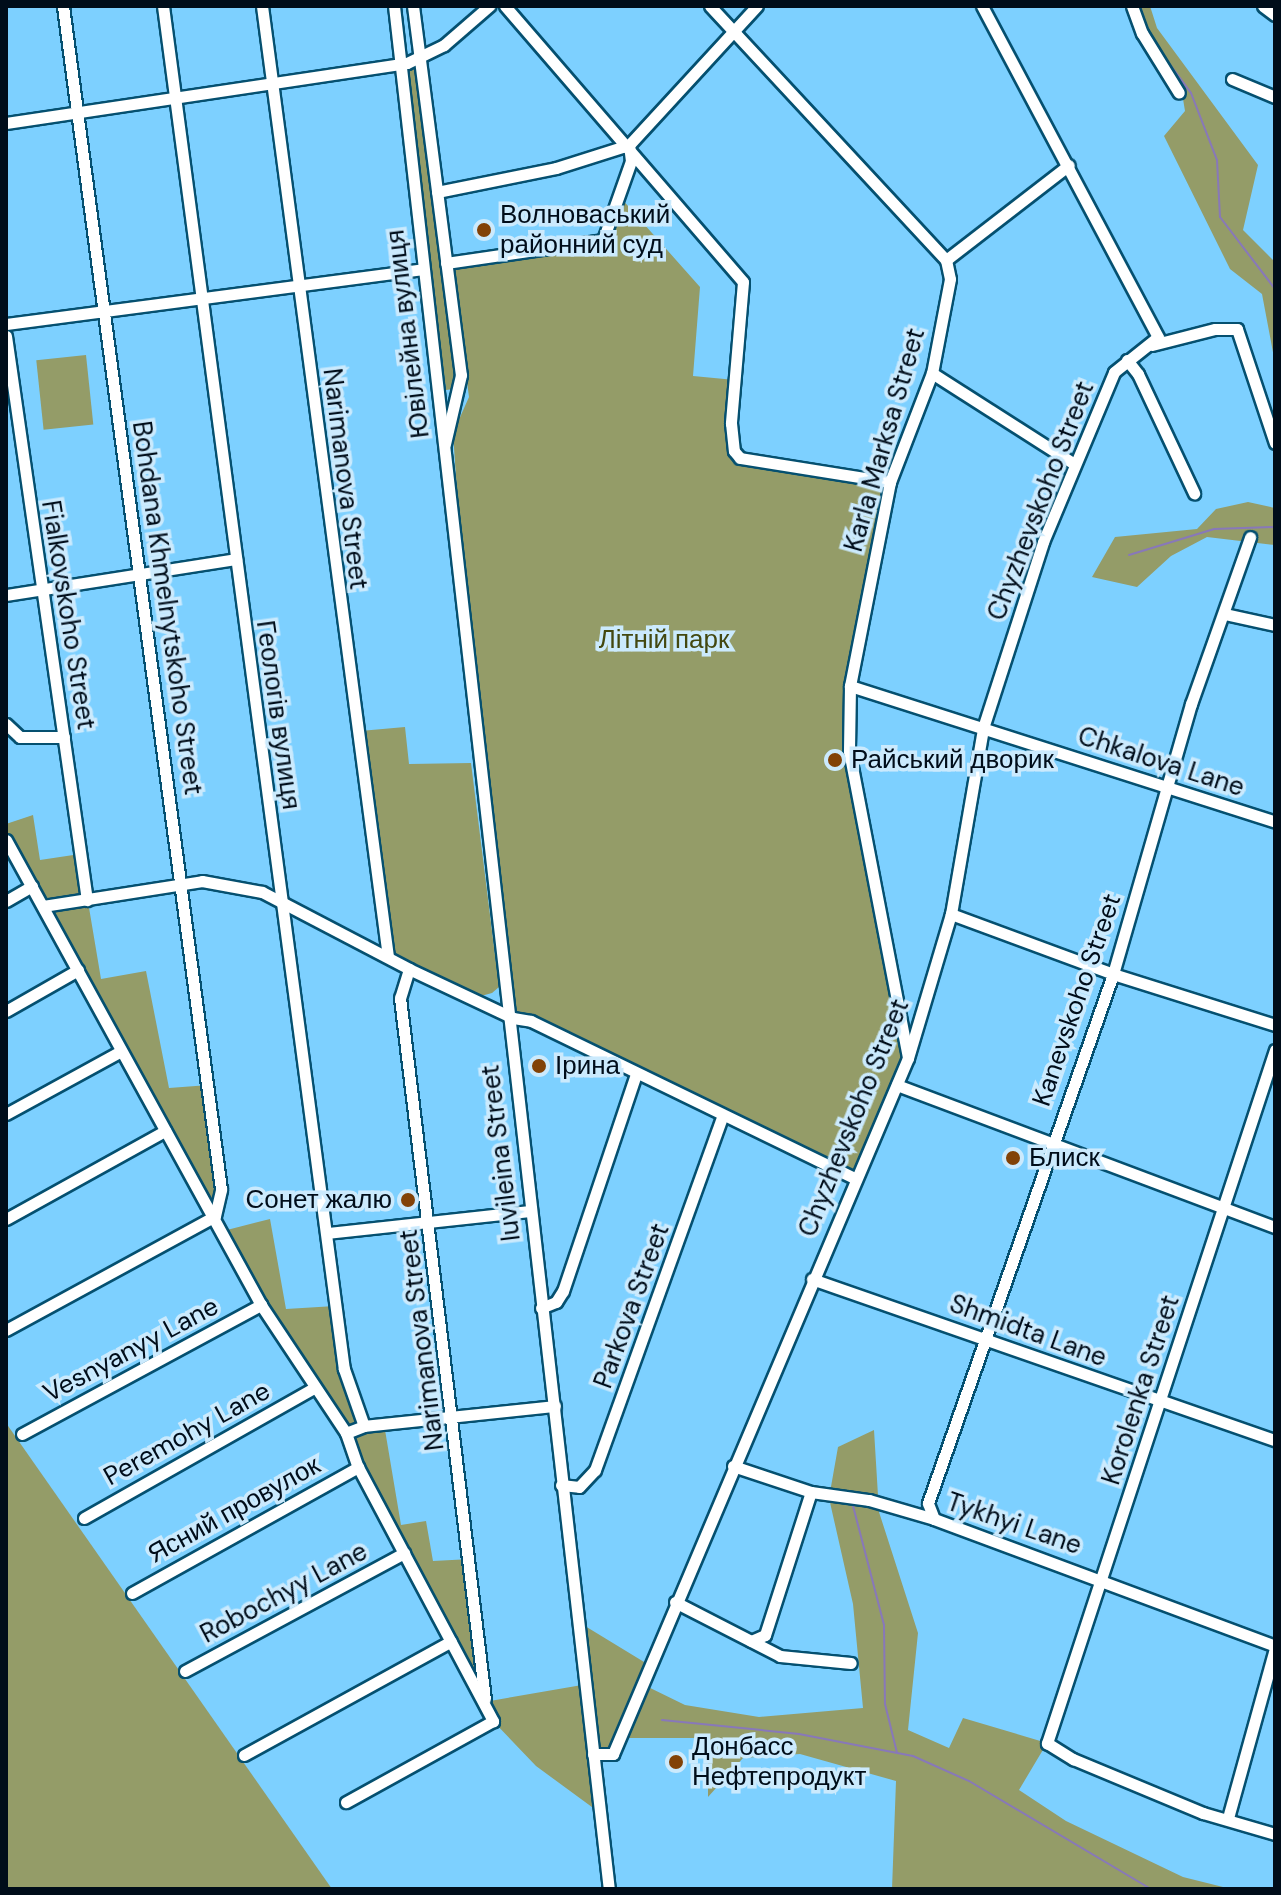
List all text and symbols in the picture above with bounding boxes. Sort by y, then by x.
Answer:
place label: Волноваський районний суд [500,199,670,260]
marker: Волноваський районний суд [475,221,493,239]
street label: Ювілейна вулиця [380,228,436,440]
street label: Karla Marksa Street [838,325,932,555]
street label: Narimanova Street [316,367,374,591]
street label: Chyzhevskoho Street [981,377,1101,625]
street label: Bohdana Khmelnytskoho Street [125,419,209,797]
street label: Fialkovskoho Street [34,498,102,732]
street label: Геологів вулиця [249,618,307,812]
park label: Літній парк [599,624,729,656]
street label: Chkalova Lane [1074,720,1248,804]
place label: Райський дворик [851,744,1054,776]
marker: Райський дворик [826,751,844,769]
street label: Kanevskoho Street [1026,890,1128,1110]
street label: Chyzhevskoho Street [792,995,916,1241]
place label: Ірина [555,1050,620,1082]
marker: Ірина [530,1057,548,1075]
street label: Iuvileina Street [475,1063,527,1243]
place label: Блиск [1029,1142,1100,1174]
marker: Блиск [1004,1149,1022,1167]
place label: Сонет жалю [245,1184,392,1216]
marker: Сонет жалю [399,1191,417,1209]
street label: Parkova Street [588,1219,676,1393]
street label: Narimanova Street [393,1228,451,1452]
street label: Shmidta Lane [945,1288,1111,1374]
street label: Vesnyanyy Lane [38,1291,224,1409]
street label: Korolenka Street [1096,1291,1186,1489]
street label: Peremohy Lane [99,1376,275,1492]
street label: Ясний провулок [142,1450,326,1570]
street label: Tykhyi Lane [942,1486,1086,1562]
street label: Robochyy Lane [195,1536,373,1650]
place label: Донбасс Нефтепродукт [692,1731,866,1792]
marker: Донбасс Нефтепродукт [667,1753,685,1771]

